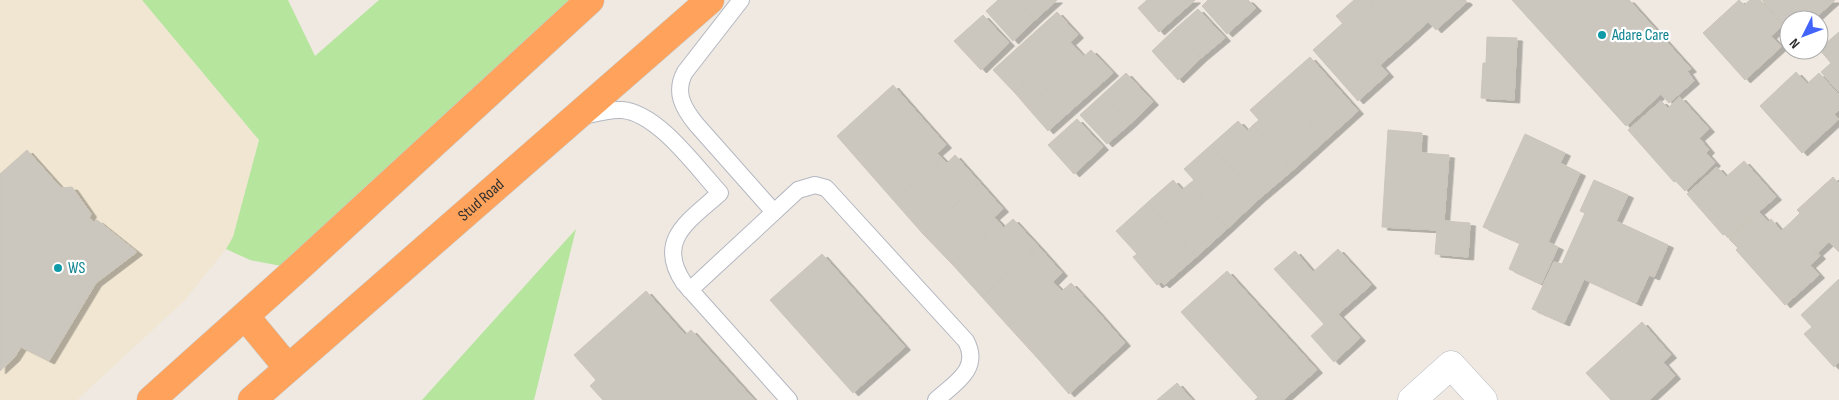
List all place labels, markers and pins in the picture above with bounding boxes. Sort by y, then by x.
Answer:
place label: Adare Care [1611,26,1669,45]
marker: Adare Care [1596,29,1608,41]
place label: WS [68,259,85,278]
marker: WS [52,262,64,274]

